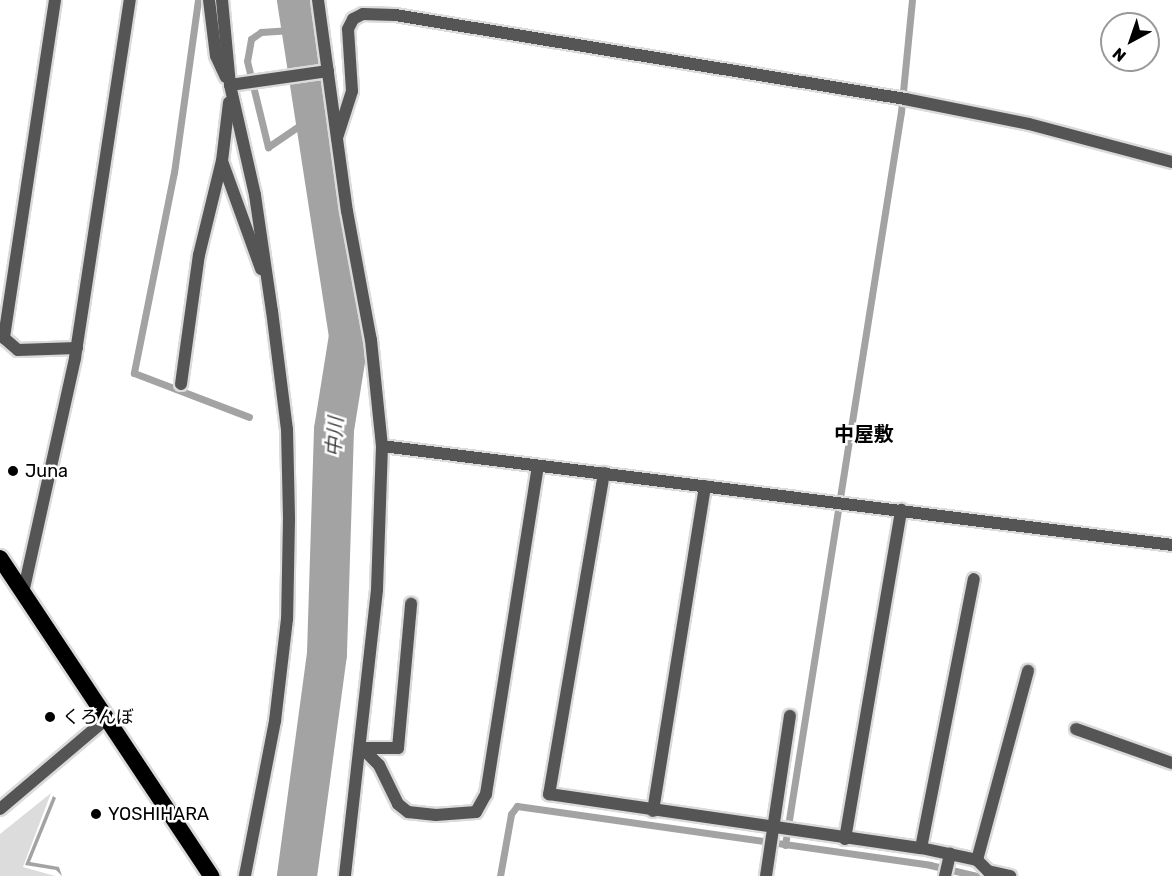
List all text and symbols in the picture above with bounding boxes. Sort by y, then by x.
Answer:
north arrow [1100,12,1160,72]
text: N [1109,44,1130,66]
water label: 中川 [322,416,348,458]
district label: 中屋敷 [834,422,894,446]
place label: Juna [25,460,68,482]
marker: Juna [6,464,20,478]
place label: くろんぼ [62,706,134,728]
marker: くろんぼ [43,710,57,724]
place label: YOSHIHARA [108,803,209,825]
marker: YOSHIHARA [89,807,103,821]

